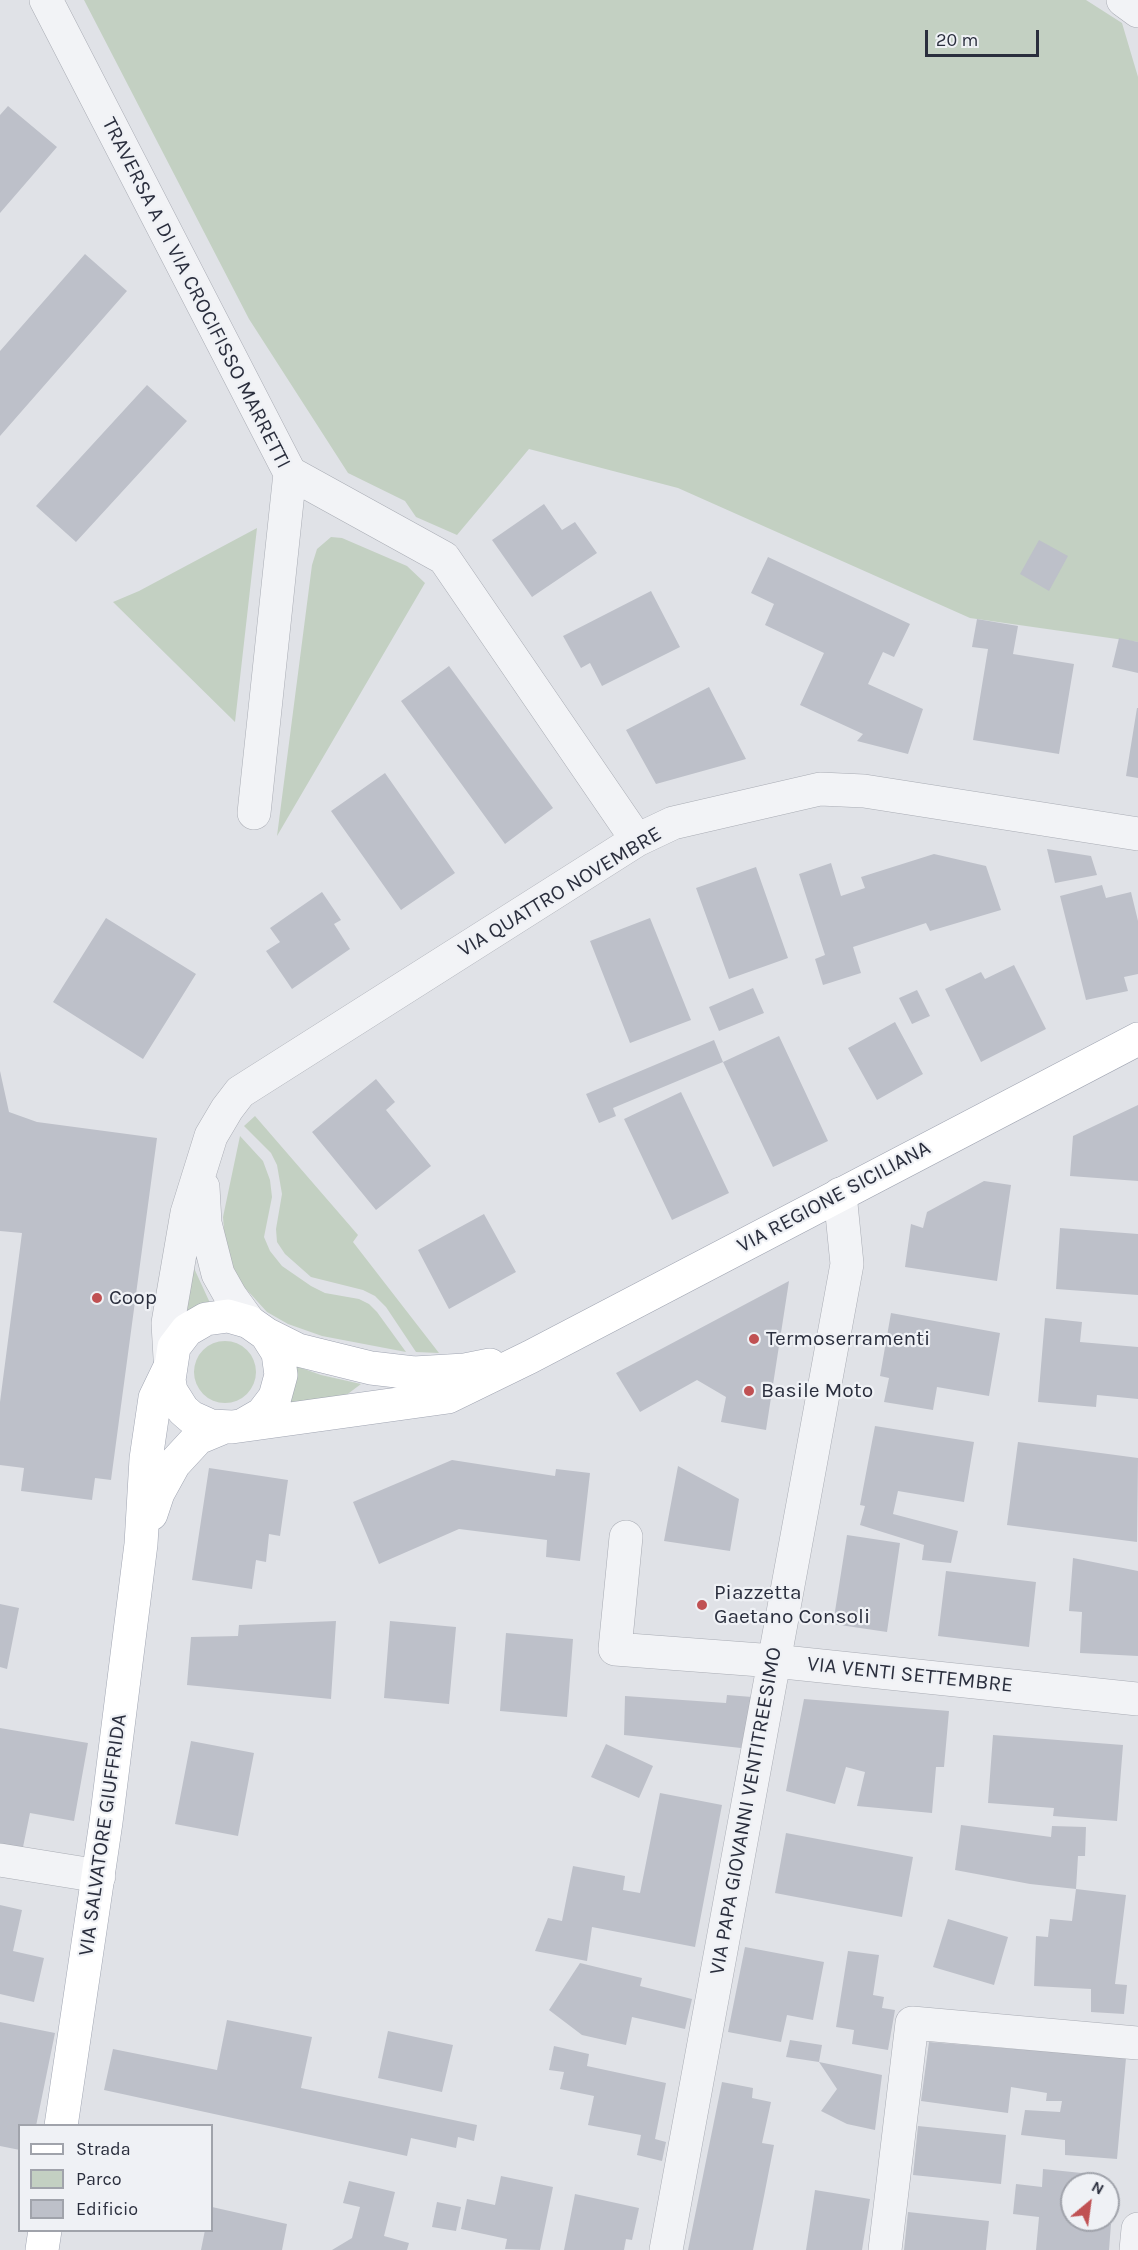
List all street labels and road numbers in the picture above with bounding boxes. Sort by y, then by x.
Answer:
street label: TRAVERSA A DI VIA CROCIFISSO MARRETTI [96,113,296,473]
street label: VIA QUATTRO NOVEMBRE [454,821,666,963]
street label: VIA REGIONE SICILIANA [733,1135,935,1259]
street label: VIA PAPA GIOVANNI VENTITREESIMO [705,1645,787,1977]
street label: VIA VENTI SETTEMBRE [806,1652,1014,1698]
street label: VIA SALVATORE GIUFFRIDA [74,1712,132,1958]

